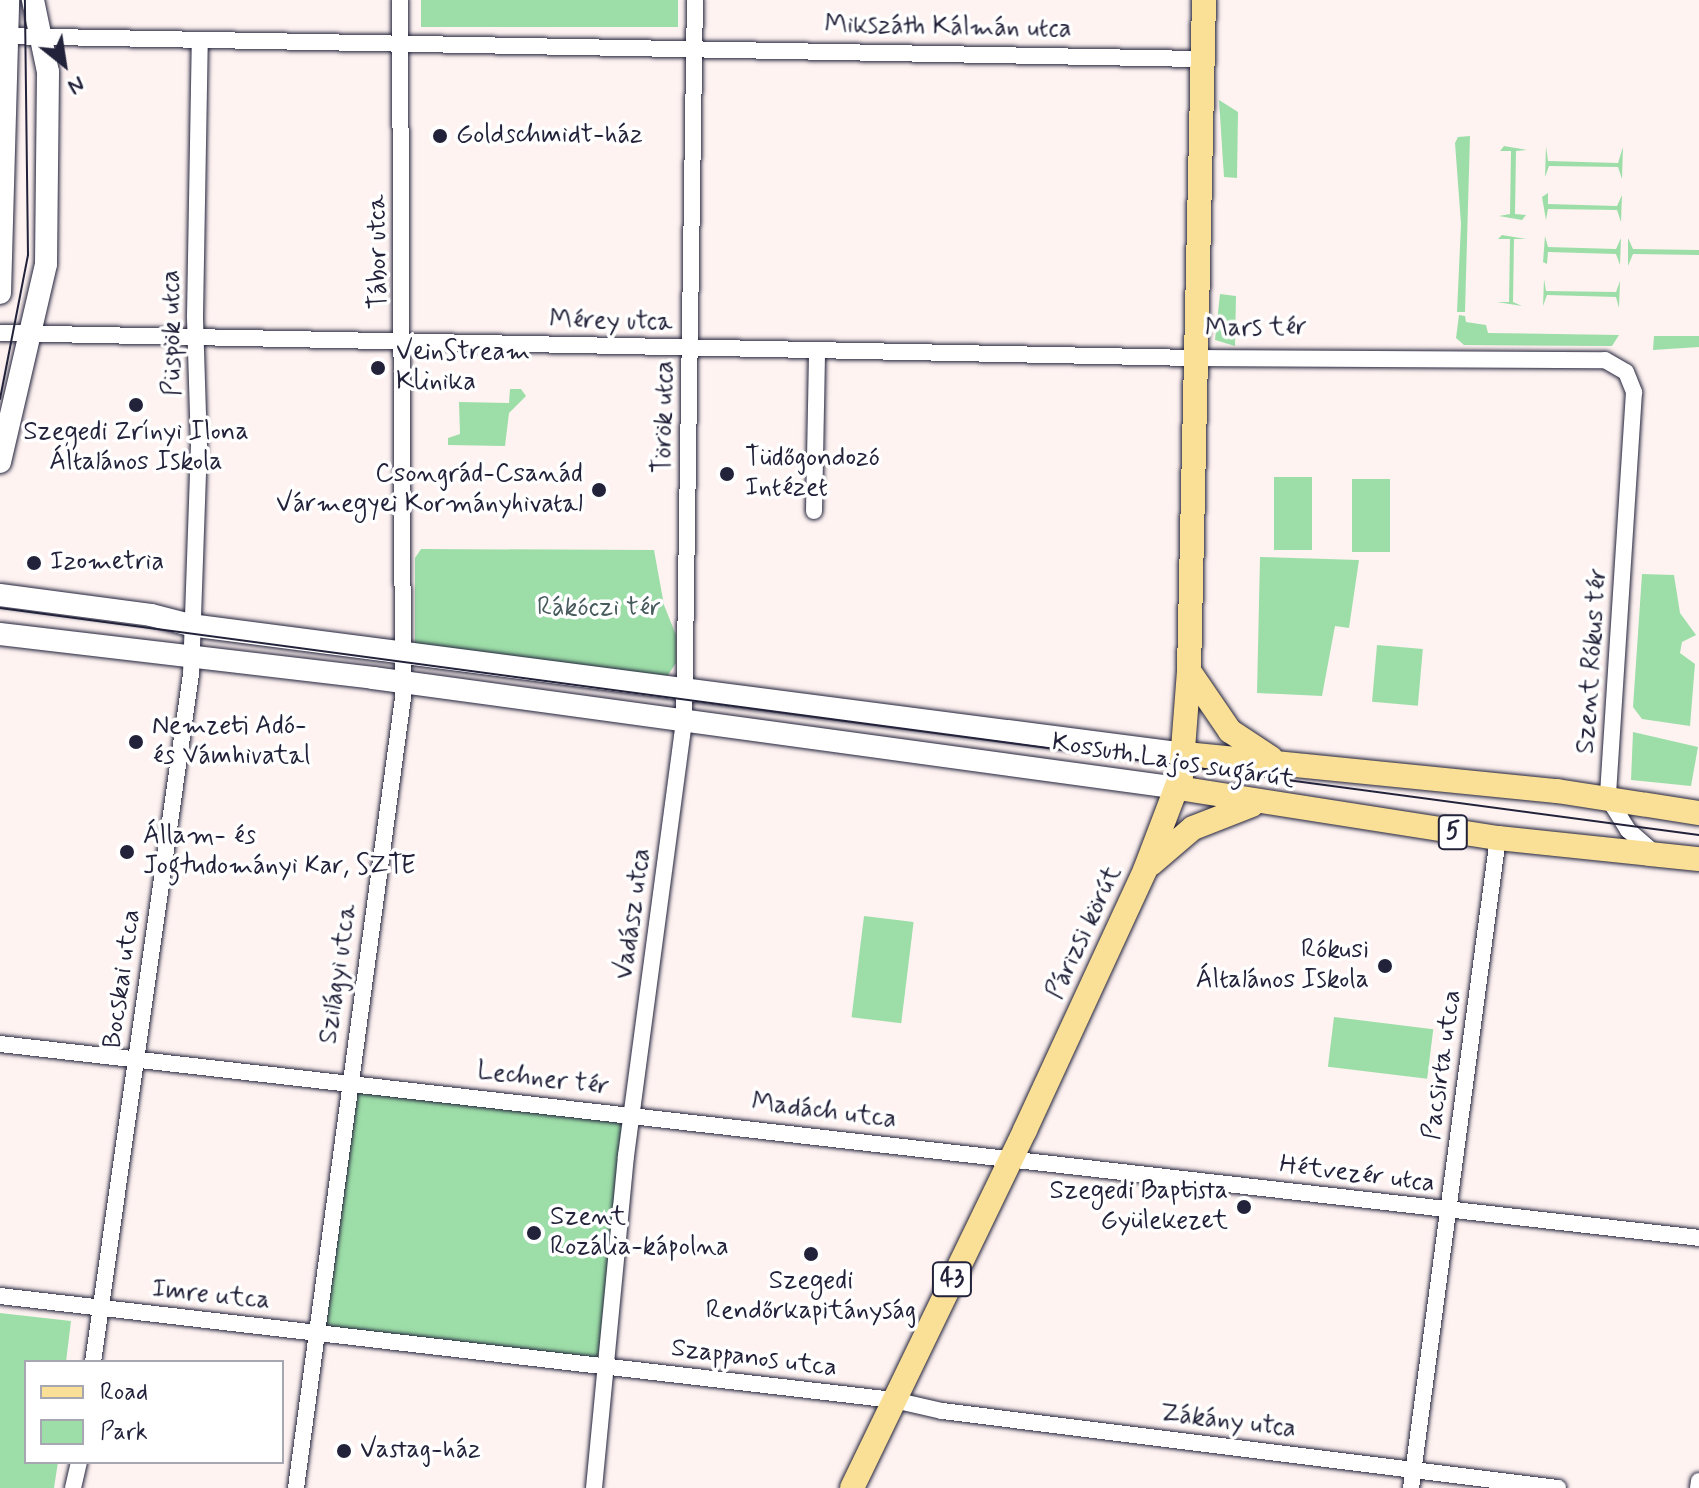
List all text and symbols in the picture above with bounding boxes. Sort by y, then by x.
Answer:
street label: Mikszáth Kálmán utca [821,10,1075,46]
north arrow [24,24,104,104]
text: N [63,69,89,101]
place label: Goldschmidt-ház [456,120,643,152]
marker: Goldschmidt-ház [431,127,449,145]
street label: Tábor utca [362,191,396,313]
street label: Püspök utca [156,266,190,400]
street label: Mérey utca [546,305,676,339]
street label: Mars tér [1205,313,1307,345]
place label: VeinStream Klinika [396,337,530,398]
marker: VeinStream Klinika [367,357,389,379]
street label: Török utca [648,357,682,477]
marker: Szegedi Zrínyi Ilona Általános Iskola [127,396,145,414]
place label: Szegedi Zrínyi Ilona Általános Iskola [22,417,250,478]
place label: Tüdőgondozó Intézet [745,443,880,504]
place label: Csongrád-Csanád Vármegyei Kormányhivatal [276,459,583,520]
marker: Tüdőgondozó Intézet [716,463,738,485]
marker: Csongrád-Csanád Vármegyei Kormányhivatal [590,481,608,499]
place label: Izometria [50,547,164,579]
marker: Izometria [25,554,43,572]
street label: Szent Rókus tér [1571,565,1615,757]
park label: Rákóczi tér [535,593,663,625]
place label: Nemzeti Adó- és Vámhivatal [152,711,311,772]
street label: Kossuth Lajos sugárút [1051,728,1295,796]
marker: Nemzeti Adó- és Vámhivatal [127,733,145,751]
road number: 5 [1437,812,1469,852]
place label: Állam- és Jogtudományi Kar, SZTE [143,821,423,882]
marker: Állam- és Jogtudományi Kar, SZTE [118,843,136,861]
street label: Vadász utca [609,843,659,985]
street label: Párizsi körút [1041,861,1129,1005]
street label: Szilágyi utca [314,902,364,1046]
street label: Bocskai utca [98,907,148,1051]
place label: Rókusi Általános Iskola [1193,935,1369,996]
marker: Rókusi Általános Iskola [1376,957,1394,975]
street label: Pacsirta utca [1417,988,1469,1142]
street label: Lechner tér [474,1056,612,1104]
street label: Madách utca [750,1088,898,1136]
street label: Hétvezér utca [1274,1150,1440,1200]
place label: Szegedi Baptista Gyülekezet [1048,1176,1228,1238]
marker: Szegedi Baptista Gyülekezet [1235,1198,1253,1216]
place label: Szent Rozália-kápolna [550,1202,729,1264]
marker: Szent Rozália-kápolna [525,1224,543,1242]
marker: Szegedi Rendőrkapitányság [802,1245,820,1263]
road number: 43 [930,1259,974,1299]
place label: Szegedi Rendőrkapitányság [706,1266,916,1328]
street label: Imre utca [152,1274,270,1318]
street label: Szappanos utca [669,1333,839,1385]
legend [24,1360,284,1464]
text: Road [100,1377,148,1408]
street label: Zákány utca [1155,1398,1301,1446]
text: Park [100,1417,148,1448]
place label: Vastag-ház [360,1435,481,1467]
marker: Vastag-ház [335,1442,353,1460]

